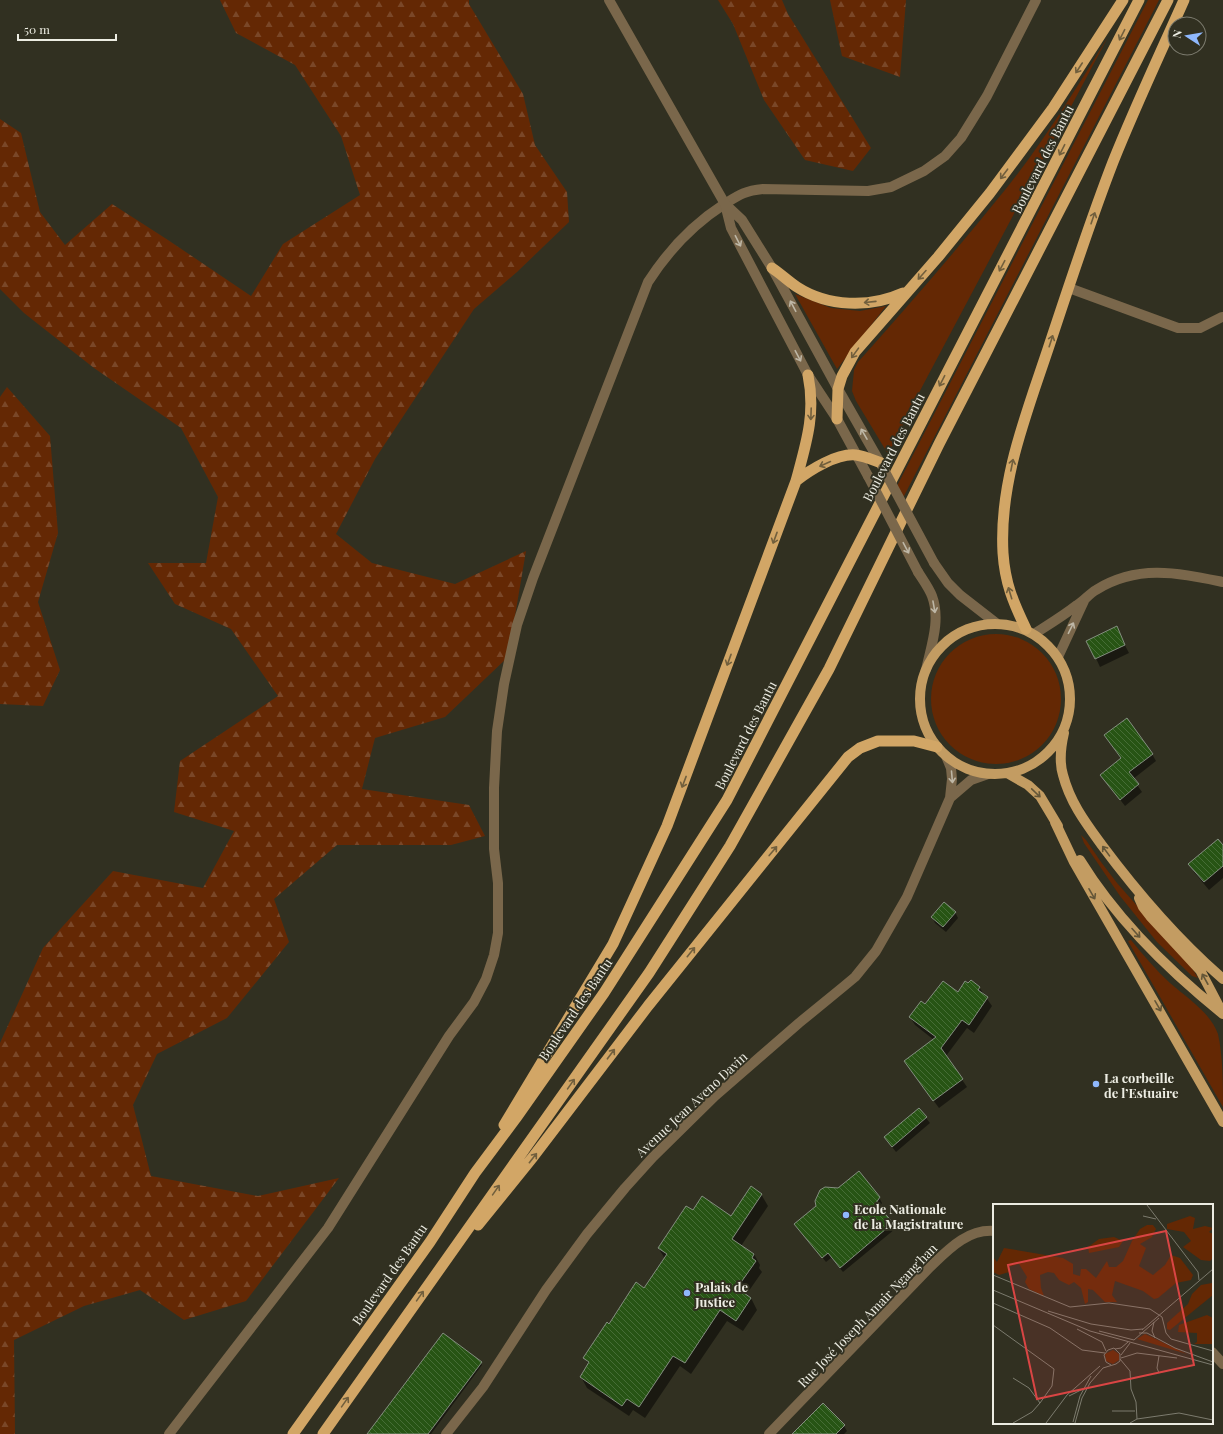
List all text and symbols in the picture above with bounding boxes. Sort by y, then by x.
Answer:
scale bar [18,16,116,42]
north arrow [1167,16,1207,56]
text: 50 m [24,21,50,37]
text: N [1169,28,1185,39]
one-way arrow [1118,29,1125,41]
one-way arrow [1075,62,1083,73]
street label: Boulevard des Bantu [1007,101,1077,216]
one-way arrow [1058,144,1066,156]
one-way arrow [1000,169,1009,180]
one-way arrow [1090,212,1097,225]
one-way arrow [735,234,742,246]
one-way arrow [998,260,1006,272]
one-way arrow [917,270,927,280]
one-way arrow [864,299,877,306]
one-way arrow [788,300,796,312]
one-way arrow [1048,335,1055,348]
one-way arrow [851,347,859,358]
one-way arrow [795,350,802,362]
one-way arrow [938,375,945,387]
street label: Boulevard des Bantu [858,389,928,504]
one-way arrow [807,407,814,420]
one-way arrow [859,428,867,440]
one-way arrow [1008,459,1016,472]
one-way arrow [819,461,831,468]
one-way arrow [770,532,778,544]
one-way arrow [903,541,910,553]
one-way arrow [1006,587,1013,600]
one-way arrow [931,600,939,613]
one-way arrow [1068,622,1075,634]
one-way arrow [725,653,733,665]
street label: Boulevard des Bantu [710,677,780,792]
one-way arrow [948,770,955,783]
one-way arrow [679,775,687,787]
one-way arrow [1031,788,1041,797]
one-way arrow [768,845,777,856]
one-way arrow [1102,845,1110,856]
one-way arrow [1089,888,1097,900]
one-way arrow [1131,927,1140,938]
one-way arrow [687,946,695,957]
street label: Boulevard des Bantu [535,954,616,1063]
one-way arrow [1200,973,1208,985]
one-way arrow [1154,1000,1162,1012]
street label: Avenue Jean Aveno Davin [631,1048,751,1161]
one-way arrow [607,1049,616,1060]
place label: La corbeille de l’Estuaire [1104,1069,1179,1101]
one-way arrow [567,1079,575,1090]
marker: La corbeille de l’Estuaire [1091,1079,1101,1089]
one-way arrow [528,1152,537,1163]
one-way arrow [492,1185,500,1196]
place label: Ecole Nationale de la Magistrature [854,1200,964,1232]
inset map [993,1204,1213,1424]
marker: Ecole Nationale de la Magistrature [841,1210,851,1220]
street label: Boulevard des Bantu [348,1220,431,1328]
street label: Rue José Joseph Amair Ngang'han [794,1239,941,1391]
place label: Palais de Justice [694,1278,749,1310]
marker: Palais de Justice [682,1288,692,1298]
one-way arrow [416,1291,424,1302]
one-way arrow [341,1397,349,1408]

